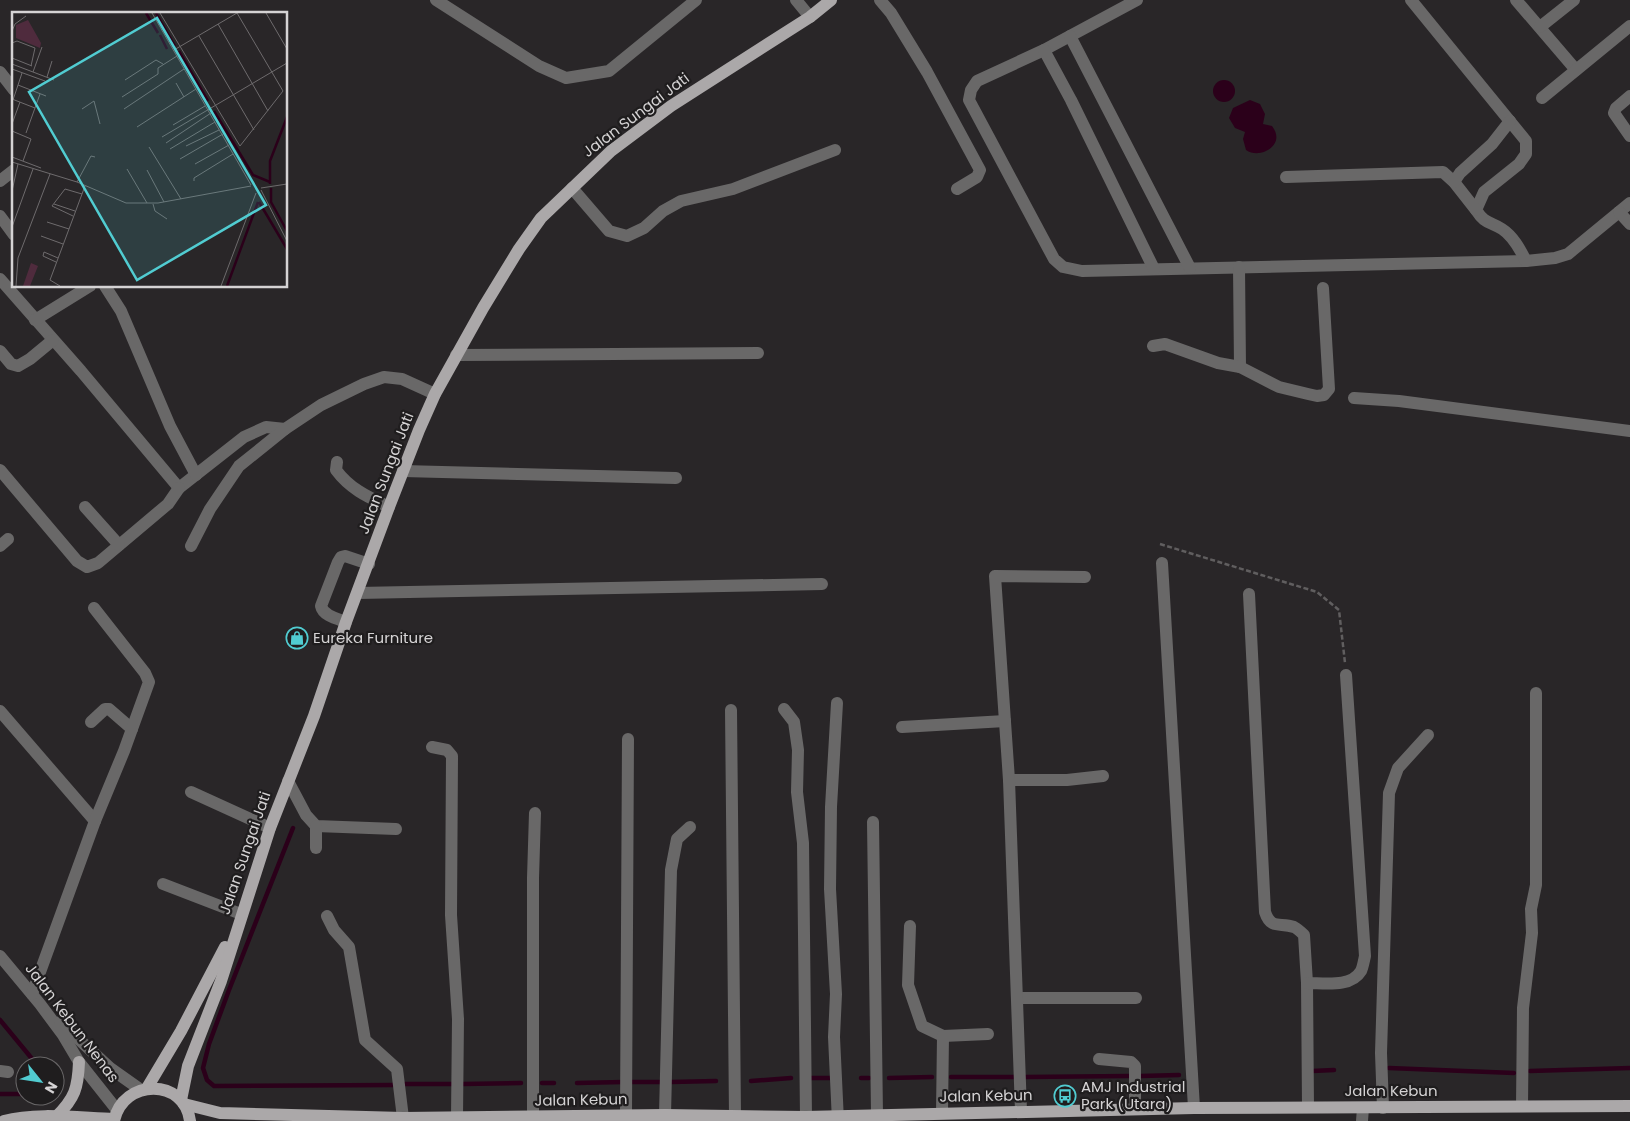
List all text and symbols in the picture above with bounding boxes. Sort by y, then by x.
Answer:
inset map [12,12,288,288]
street label: Jalan Sungai Jati [578,67,693,162]
street label: Jalan Sungai Jati [353,409,418,537]
shop icon: Eureka Furniture [285,626,309,650]
place label: Eureka Furniture [313,627,433,648]
street label: Jalan Sungai Jati [214,789,275,917]
street label: Jalan Kebun Nenas [21,960,123,1086]
north arrow [15,1056,65,1106]
place label: AMJ Industrial Park (Utara) [1081,1076,1185,1114]
street label: Jalan Kebun [1344,1080,1438,1101]
street label: Jalan Kebun [939,1084,1033,1107]
bus stop icon: AMJ Industrial Park (Utara) [1053,1084,1077,1108]
street label: Jalan Kebun [534,1088,628,1111]

